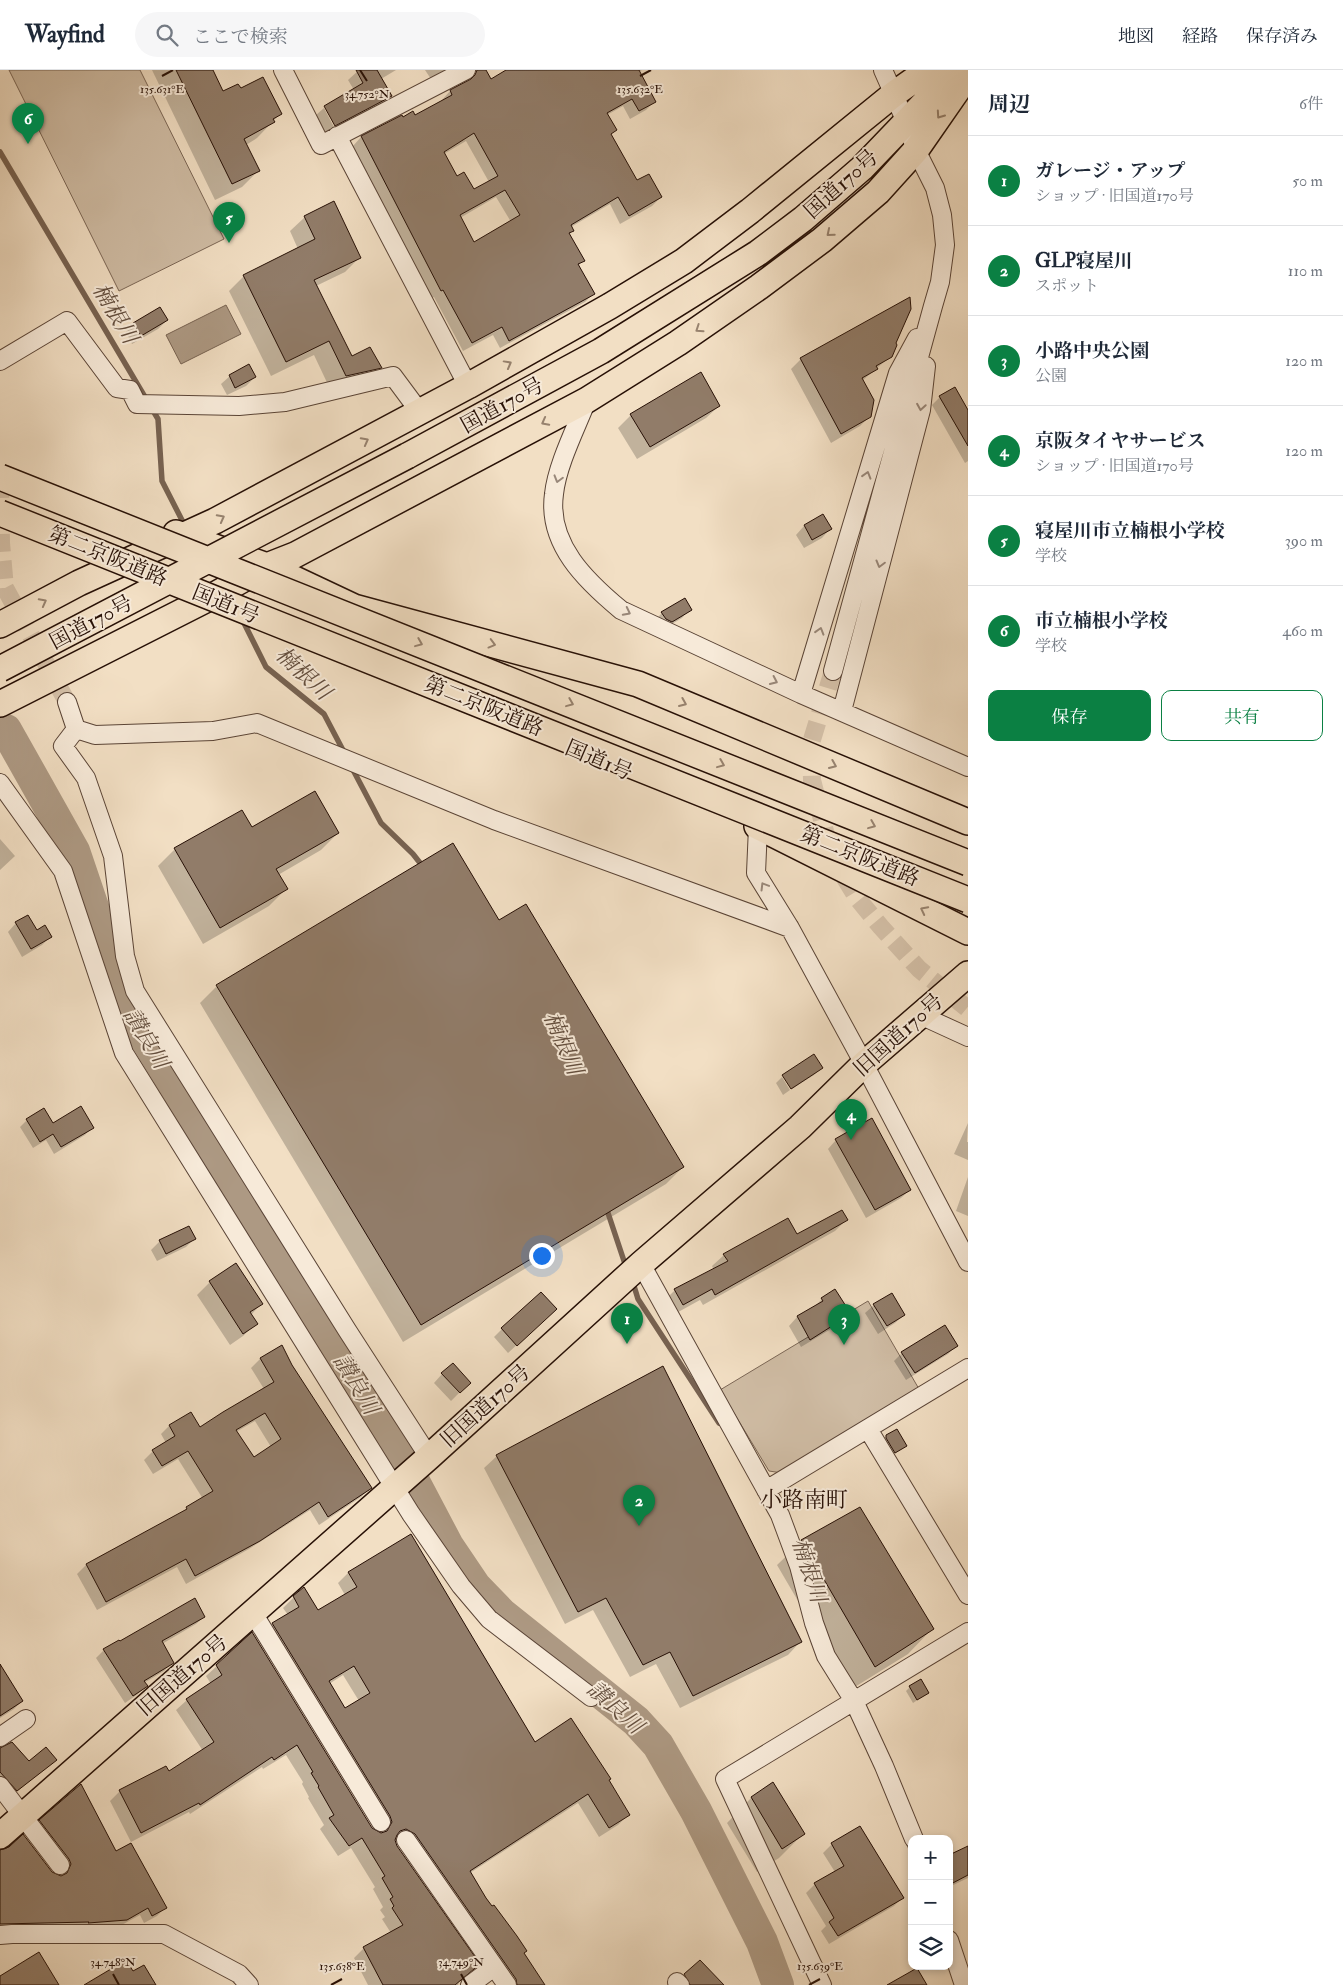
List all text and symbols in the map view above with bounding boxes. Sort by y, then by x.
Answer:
search box [135,12,485,57]
text: Wayfind [25,19,105,50]
icon: search [153,21,181,49]
text: ここで検索 [193,25,288,49]
text: 地図 [1118,25,1154,48]
text: 経路 [1182,25,1218,48]
text: 保存済み [1246,25,1318,48]
text: 135.631°E [140,82,184,97]
text: 135.632°E [617,82,663,97]
text: 34.752°N [345,87,390,102]
text: 周辺 [988,91,1030,118]
text: 6件 [1299,94,1323,114]
pin: 6 [12,103,44,144]
one-way arrow [937,109,946,119]
street label: 国道170号 [799,144,884,225]
text: ガレージ・アップ [1035,159,1185,183]
text: 1 [1001,171,1007,191]
text: 50 m [1292,171,1323,191]
text: ショップ · 旧国道170号 [1035,186,1194,206]
pin: 5 [213,202,245,243]
one-way arrow [826,227,835,236]
text: GLP寝屋川 [1035,249,1133,273]
text: 2 [1000,261,1008,281]
text: 110 m [1288,261,1323,281]
text: スポット [1035,276,1099,296]
water label: 楠根川 [86,278,145,351]
one-way arrow [695,323,704,332]
text: 小路中央公園 [1035,339,1149,363]
text: 3 [1001,351,1007,371]
text: 120 m [1285,351,1323,371]
one-way arrow [502,360,511,370]
text: 公園 [1035,366,1067,386]
street label: 国道170号 [456,372,549,439]
one-way arrow [916,402,926,411]
one-way arrow [541,416,550,426]
text: 京阪タイヤサービス [1035,429,1206,453]
one-way arrow [359,437,368,447]
text: 4 [1000,441,1008,461]
text: 120 m [1285,441,1323,461]
text: ショップ · 旧国道170号 [1035,456,1194,476]
one-way arrow [862,472,872,480]
one-way arrow [553,474,563,482]
one-way arrow [216,514,225,524]
text: 寝屋川市立楠根小学校 [1035,519,1225,543]
street label: 第二京阪道路 [44,520,171,593]
text: 5 [1000,531,1008,551]
text: 390 m [1285,531,1323,551]
text: 学校 [1035,546,1067,566]
one-way arrow [875,560,886,569]
street label: 国道1号 [188,579,264,630]
street label: 国道170号 [45,589,138,656]
one-way arrow [38,599,47,609]
one-way arrow [622,606,631,616]
text: 市立楠根小学校 [1035,609,1168,633]
text: 6 [1000,621,1008,641]
text: 460 m [1282,621,1323,641]
one-way arrow [814,627,824,635]
text: 学校 [1035,636,1067,656]
one-way arrow [415,637,423,647]
one-way arrow [487,638,496,649]
water label: 楠根川 [270,641,338,708]
street label: 第二京阪道路 [420,670,547,743]
one-way arrow [769,675,778,686]
button: 保存 [988,690,1151,741]
button: 共有 [1161,690,1323,741]
one-way arrow [678,696,687,707]
one-way arrow [565,697,574,708]
street label: 国道1号 [561,734,637,787]
one-way arrow [716,758,725,768]
one-way arrow [828,759,837,770]
one-way arrow [867,818,876,829]
street label: 第二京阪道路 [796,820,923,893]
one-way arrow [761,883,771,892]
one-way arrow [921,907,930,917]
street label: 旧国道170号 [848,988,949,1083]
water label: 讃良川 [117,1003,176,1076]
water label: 楠根川 [537,1008,590,1081]
pin: 4 [835,1099,867,1140]
your location [529,1243,555,1269]
pin: 1 [611,1303,643,1344]
pin: 3 [828,1304,860,1345]
water label: 讃良川 [327,1349,386,1422]
street label: 旧国道170号 [435,1359,536,1454]
pin: 2 [623,1485,655,1526]
district label: 小路南町 [760,1486,848,1514]
water label: 楠根川 [786,1535,833,1608]
street label: 旧国道170号 [131,1629,233,1722]
water label: 讃良川 [581,1675,651,1742]
map controls [908,1835,953,1970]
button: + [908,1835,953,1880]
button: − [908,1880,953,1925]
button: layers [908,1925,953,1970]
text: 34.748°N [90,1955,136,1970]
text: 34.749°N [438,1955,484,1970]
text: 135.638°E [319,1959,365,1974]
text: 135.639°E [797,1959,843,1974]

